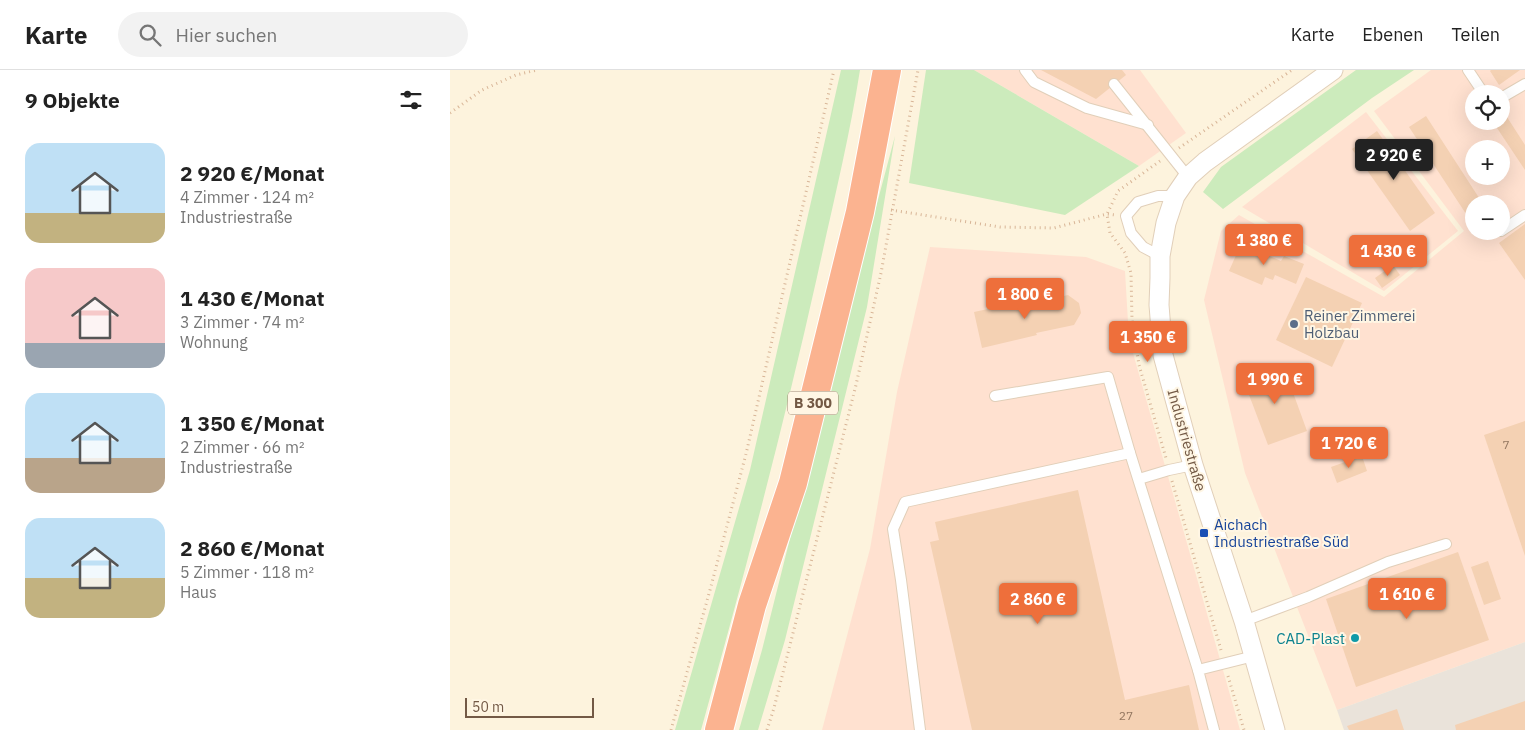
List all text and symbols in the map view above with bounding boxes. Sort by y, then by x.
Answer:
search box [118,12,468,57]
text: Karte [25,19,88,51]
icon: search [136,21,164,49]
text: Hier suchen [176,23,277,47]
text: Karte [1291,23,1334,46]
text: Ebenen [1362,23,1423,46]
text: Teilen [1451,23,1500,46]
map controls [1465,85,1510,240]
button: locate [1465,85,1510,130]
text: 9 Objekte [25,86,120,114]
icon: filters [397,86,425,114]
pin: 2 920 € [1348,138,1440,181]
button: + [1465,140,1510,185]
text: 2 920 € [1366,145,1422,165]
text: 2 920 €/Monat [180,159,325,187]
icon: home [65,163,125,223]
text: 4 Zimmer · 124 m² [180,187,314,207]
button: − [1465,195,1510,240]
text: Industriestraße [180,207,292,227]
pin: 1 380 € [1218,224,1310,266]
text: 1 380 € [1236,230,1292,250]
pin: 1 430 € [1342,234,1434,277]
text: 1 430 € [1360,241,1416,261]
pin: 1 800 € [979,278,1071,320]
text: 1 430 €/Monat [180,284,325,312]
text: 1 800 € [997,284,1053,304]
icon: home [65,288,125,348]
place label: Reiner Zimmerei Holzbau [1304,306,1415,342]
text: 3 Zimmer · 74 m² [180,312,305,332]
marker: Reiner Zimmerei Holzbau [1288,318,1300,330]
pin: 1 350 € [1102,320,1194,363]
text: 1 350 € [1120,327,1176,347]
text: Wohnung [180,332,248,352]
pin: 1 990 € [1229,362,1321,405]
text: 1 990 € [1247,369,1303,389]
street label: Industriestraße [1163,387,1211,493]
road number: B 300 [788,392,838,414]
text: 1 350 €/Monat [180,409,325,437]
icon: home [65,413,125,473]
pin: 1 720 € [1303,426,1395,469]
text: 1 720 € [1321,433,1377,453]
text: 2 Zimmer · 66 m² [180,437,305,457]
house number: 7 [1502,437,1510,452]
text: Industriestraße [180,457,292,477]
place label: Aichach Industriestraße Süd [1214,515,1349,551]
marker: Aichach Industriestraße Süd [1198,527,1210,539]
text: 2 860 €/Monat [180,534,325,562]
icon: home [65,538,125,598]
text: 5 Zimmer · 118 m² [180,562,314,582]
pin: 1 610 € [1361,578,1453,620]
text: Haus [180,582,217,602]
pin: 2 860 € [992,582,1084,625]
text: 1 610 € [1379,584,1435,604]
text: 2 860 € [1010,589,1066,609]
place label: CAD-Plast [1276,629,1345,648]
marker: CAD-Plast [1349,632,1361,644]
scale bar [465,695,594,718]
text: 50 m [472,698,504,716]
house number: 27 [1119,708,1133,723]

